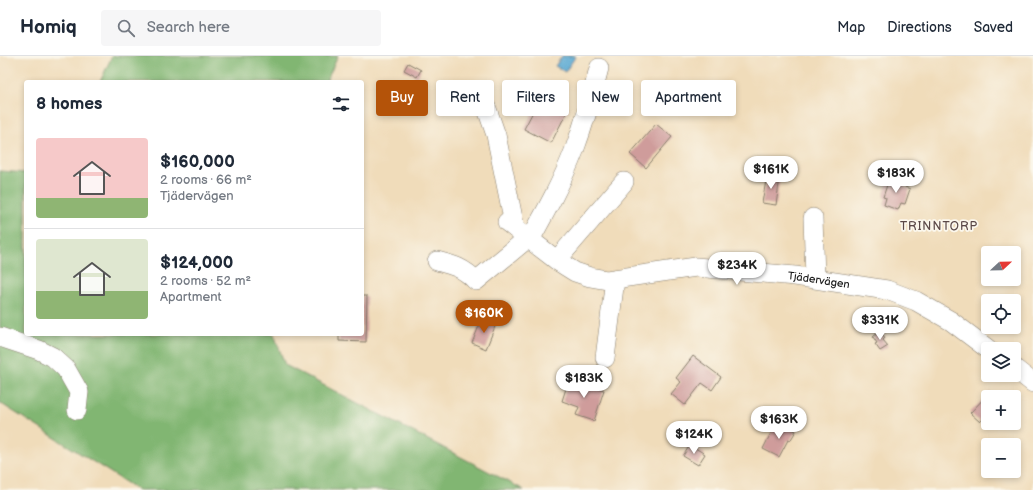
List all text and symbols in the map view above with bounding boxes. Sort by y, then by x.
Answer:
search box [101,10,381,46]
text: Homiq [20,16,77,39]
icon: search [115,17,137,39]
text: Search here [147,18,230,37]
text: Map [837,19,865,36]
text: Directions [887,19,952,36]
text: Saved [974,19,1013,36]
chip: Buy [376,80,428,116]
chip: Rent [436,80,494,116]
chip: Filters [502,80,569,116]
chip: New [577,80,633,116]
chip: Apartment [641,80,736,116]
icon: filters [330,93,352,115]
text: 8 homes [36,94,102,114]
text: $160,000 [160,152,235,172]
icon: home [68,154,116,202]
pin: $161K [743,156,799,190]
pin: $183K [868,160,924,194]
text: $161K [753,161,789,177]
text: $183K [877,165,915,181]
text: 2 rooms · 66 m² [160,172,252,188]
text: Tjädervägen [160,188,234,204]
district label: TRINNTORP [900,219,978,234]
north arrow [981,246,1021,286]
map controls [981,246,1021,478]
pin: $234K [709,252,765,286]
text: $124,000 [160,253,233,273]
icon: home [68,255,116,303]
text: $234K [717,257,757,273]
street label: Tjädervägen [787,269,851,291]
text: 2 rooms · 52 m² [160,273,251,289]
text: Apartment [160,289,221,305]
button: locate [981,294,1021,334]
pin: $160K [456,300,512,334]
text: $160K [465,305,503,321]
pin: $331K [852,307,908,341]
text: $331K [861,312,899,328]
button: layers [981,342,1021,382]
pin: $183K [556,365,612,399]
text: $183K [565,370,603,386]
button: + [981,390,1021,430]
pin: $163K [751,406,807,440]
text: $163K [760,411,798,427]
pin: $124K [666,421,722,455]
text: $124K [675,426,713,442]
button: − [981,438,1021,478]

